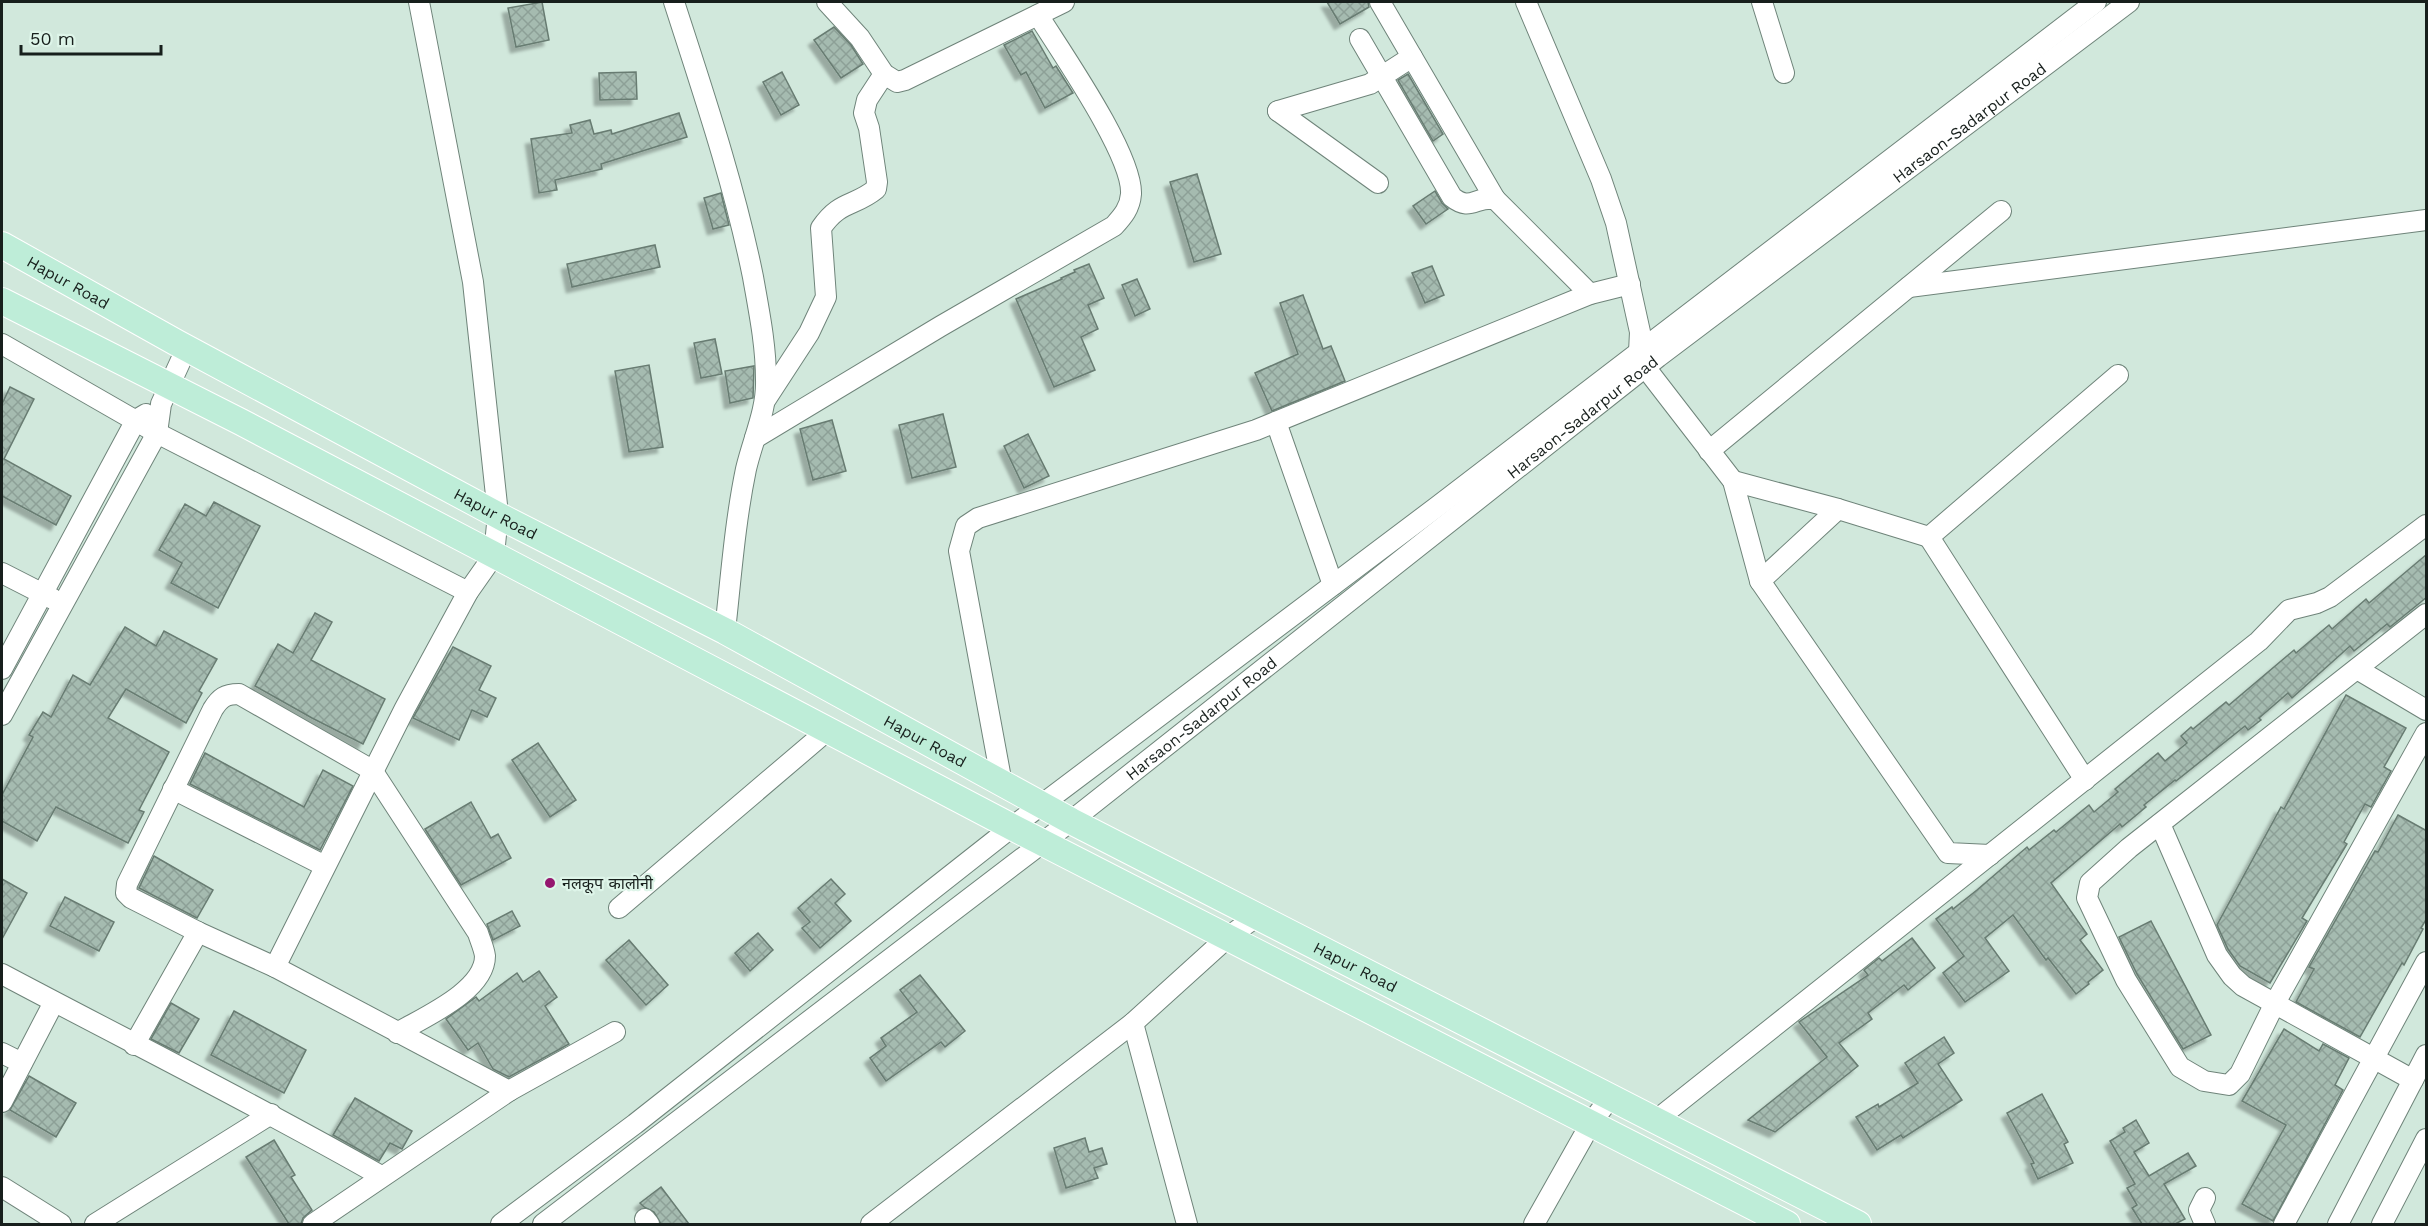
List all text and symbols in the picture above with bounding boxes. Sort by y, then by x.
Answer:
scale bar [21,18,160,56]
text: 50 m [30,28,75,49]
street label: Harsaon-Sadarpur Road [1889,59,2050,187]
street label: Hapur Road [24,252,113,313]
street label: Harsaon-Sadarpur Road [1503,352,1662,483]
street label: Hapur Road [450,484,540,544]
street label: Harsaon-Sadarpur Road [1122,653,1281,784]
street label: Hapur Road [880,711,970,772]
place label: नलकूप कालोनी [562,874,654,894]
marker: नलकूप कालोनी [543,876,557,890]
street label: Hapur Road [1310,938,1400,996]

